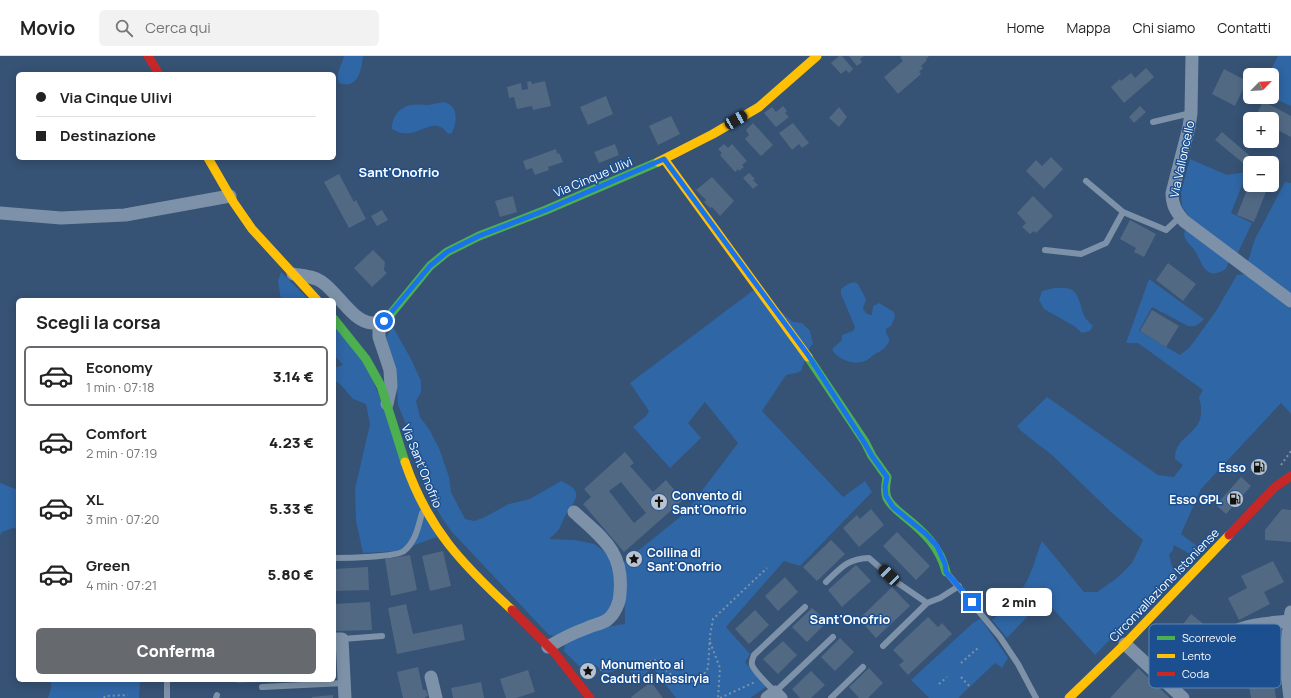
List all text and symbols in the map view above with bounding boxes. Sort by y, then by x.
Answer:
search box [99,10,379,46]
text: Movio [20,15,75,41]
icon: search [113,17,135,39]
text: Cerca qui [145,17,211,38]
text: Home [1007,18,1045,37]
text: Mappa [1067,18,1110,37]
text: Chi siamo [1132,18,1195,37]
text: Contatti [1217,18,1271,37]
north arrow [1243,68,1279,104]
map controls [1243,68,1279,192]
text: Via Cinque Ulivi [60,87,172,108]
car [723,109,749,131]
button: + [1243,112,1279,148]
street label: Via Valloncello [1166,119,1198,199]
text: Destinazione [60,125,156,146]
street label: Via Cinque Ulivi [551,153,635,201]
button: − [1243,156,1279,192]
district label: Sant'Onofrio [359,163,439,181]
text: Scegli la corsa [36,310,161,334]
route start [375,312,393,330]
text: Economy [86,357,153,378]
icon: car [38,358,74,394]
text: 3.14 € [273,366,314,387]
text: 1 min · 07:18 [86,378,155,396]
street label: Via Sant'Onofrio [397,422,447,510]
text: Comfort [86,423,147,444]
icon: car [38,424,74,460]
text: 4.23 € [269,432,314,453]
text: 2 min · 07:19 [86,444,157,462]
fuel station icon: Esso [1249,457,1269,477]
place label: Esso [1219,459,1246,476]
place label: Convento di Sant'Onofrio [672,487,747,518]
text: XL [86,489,104,510]
fuel station icon: Esso GPL [1225,489,1245,509]
icon: car [38,490,74,526]
place label: Esso GPL [1169,491,1223,508]
church icon: Convento di Sant'Onofrio [649,492,669,512]
text: 5.33 € [269,498,314,519]
text: 3 min · 07:20 [86,510,159,528]
street label: Circonvallazione Istoniense [1105,525,1223,645]
place label: Collina di Sant'Onofrio [647,544,722,575]
place icon: Collina di Sant'Onofrio [624,549,644,569]
text: Green [86,555,130,576]
icon: car [38,556,74,592]
car [876,562,902,588]
text: 5.80 € [268,564,314,585]
text: 4 min · 07:21 [86,576,157,594]
callout: 2 min [986,588,1052,616]
route end [963,593,981,611]
text: 2 min [1002,593,1036,611]
district label: Sant'Onofrio [810,610,890,628]
legend [1149,624,1281,688]
button: Conferma [36,628,316,674]
text: Scorrevole [1182,630,1237,645]
text: Lento [1182,648,1212,663]
place label: Monumento ai Caduti di Nassiryia [601,656,709,687]
place icon: Monumento ai Caduti di Nassiryia [578,661,598,681]
text: Coda [1182,666,1209,681]

